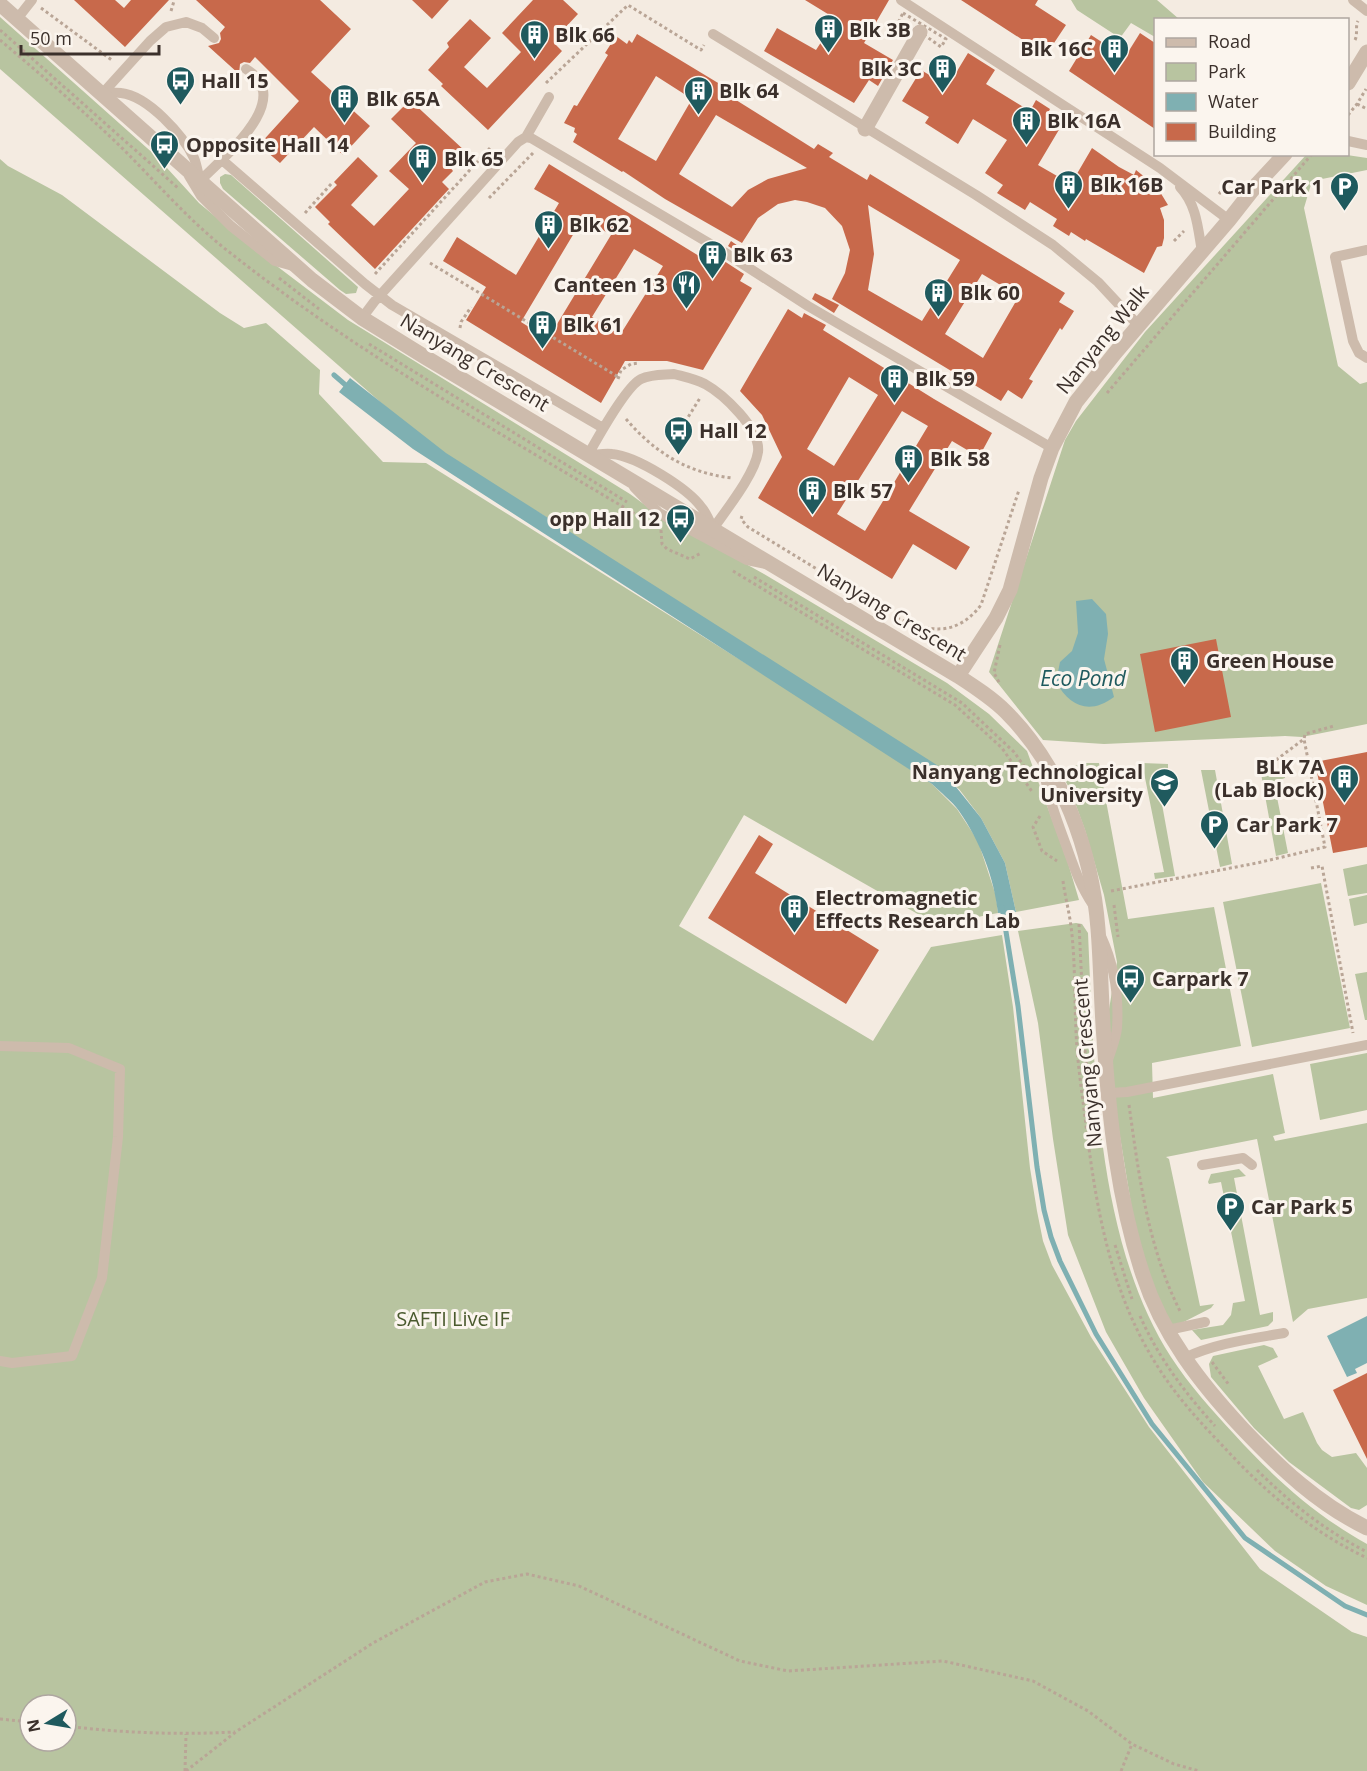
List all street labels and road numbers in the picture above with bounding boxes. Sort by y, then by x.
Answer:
street label: Nanyang Walk [1050,278,1155,399]
street label: Nanyang Crescent [395,307,555,417]
street label: Nanyang Crescent [812,557,972,667]
street label: Nanyang Crescent [1066,977,1108,1149]

